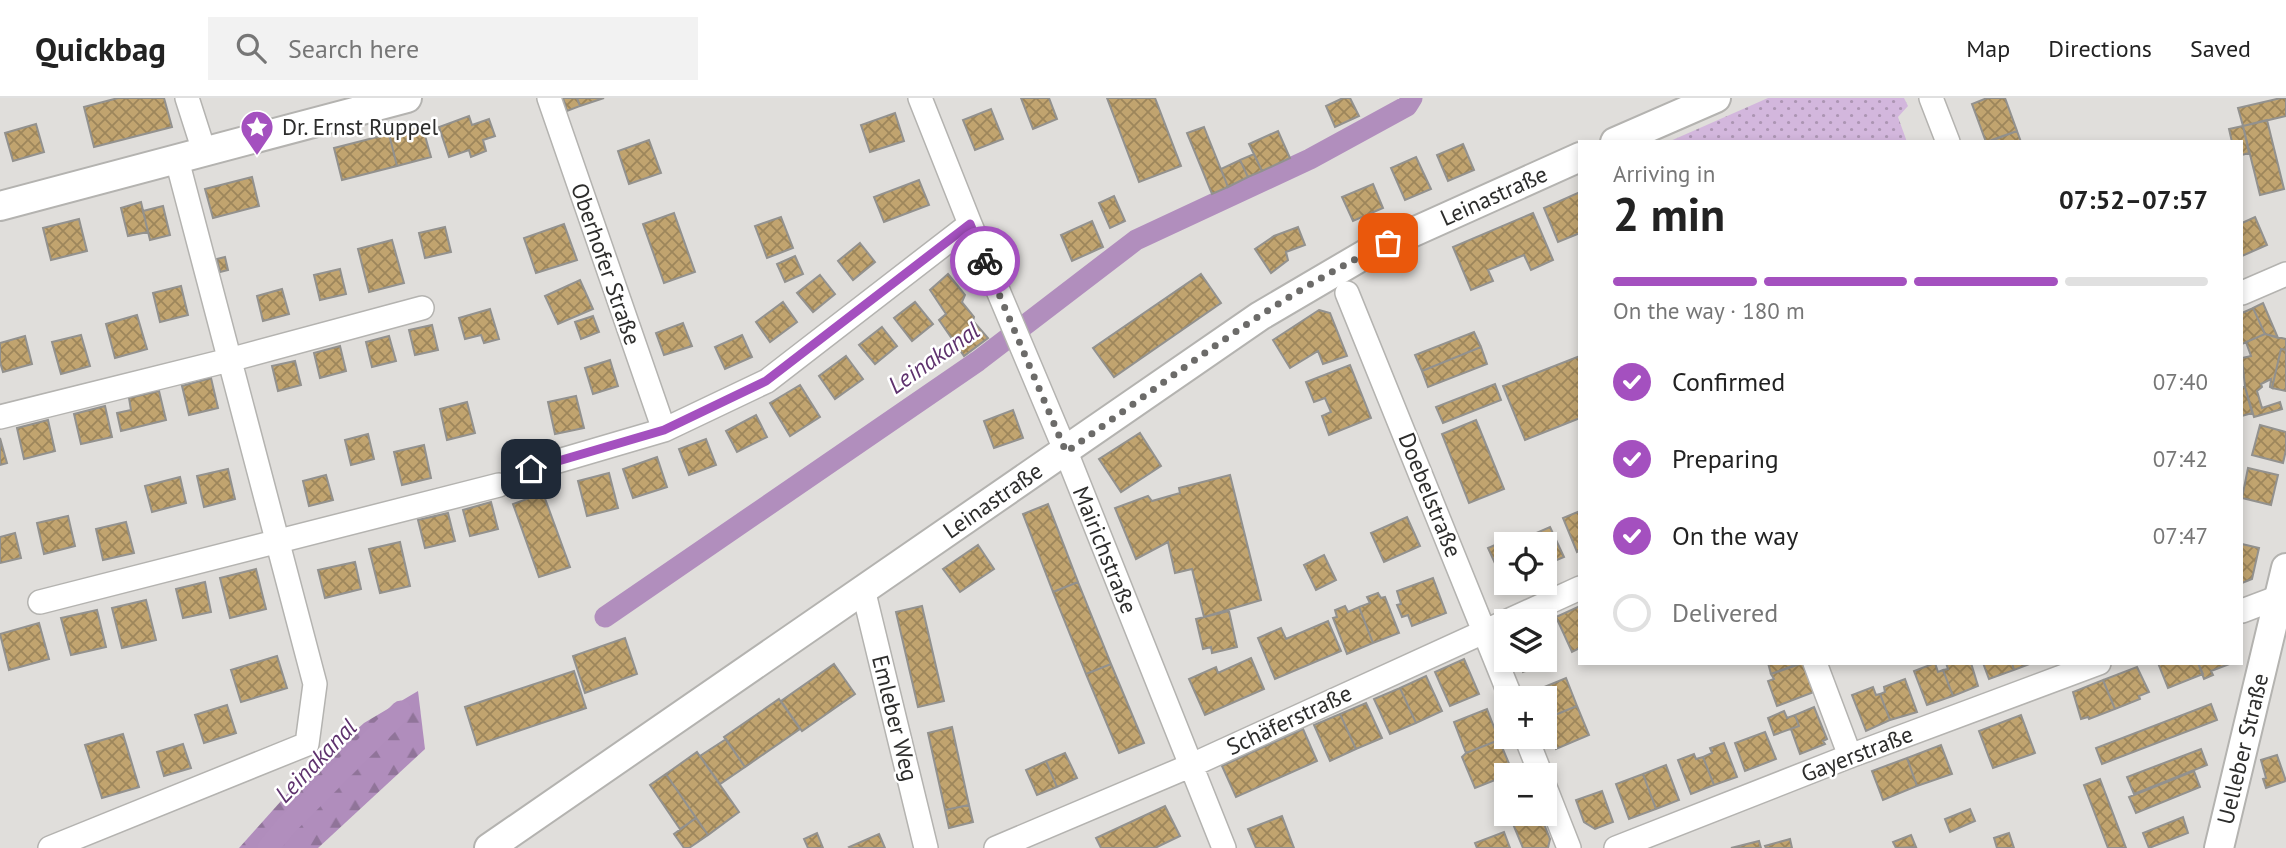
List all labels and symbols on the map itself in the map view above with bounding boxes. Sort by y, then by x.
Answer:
place icon: Dr. Ernst Ruppel [238,108,276,157]
place label: Dr. Ernst Ruppel [282,112,439,141]
street label: Leinastraße [1435,159,1552,232]
street label: Oberhofer Straße [565,179,648,349]
pin [1358,213,1418,273]
courier [950,226,1020,296]
water label: Leinakanal [882,314,986,400]
street label: Doebelstraße [1392,428,1469,561]
pin [501,439,561,499]
street label: Leinastraße [937,456,1048,544]
street label: Mairichstraße [1067,482,1144,618]
street label: Emleber Weg [866,652,925,784]
street label: Uelleber Straße [2210,670,2274,827]
street label: Schäferstraße [1221,678,1356,761]
water label: Leinakanal [268,712,364,809]
street label: Gayerstraße [1797,719,1917,788]

